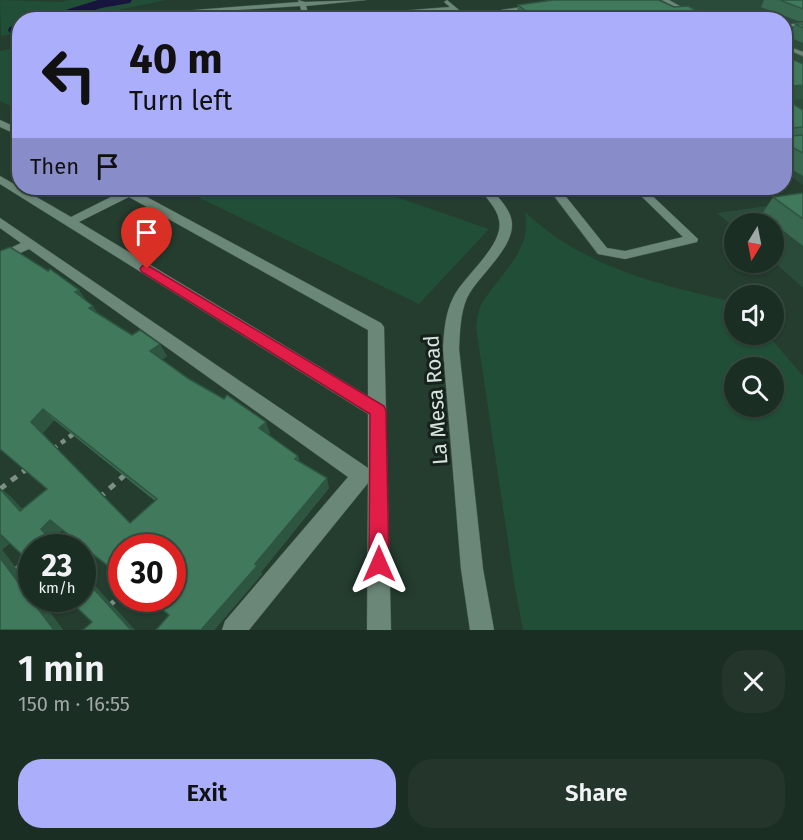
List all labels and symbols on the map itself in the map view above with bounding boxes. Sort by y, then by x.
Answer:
pin [121,207,172,269]
north arrow [724,213,784,273]
street label: La Mesa Road [418,334,454,466]
position arrow [347,532,411,596]
speed limit sign: 30 [108,534,186,612]

